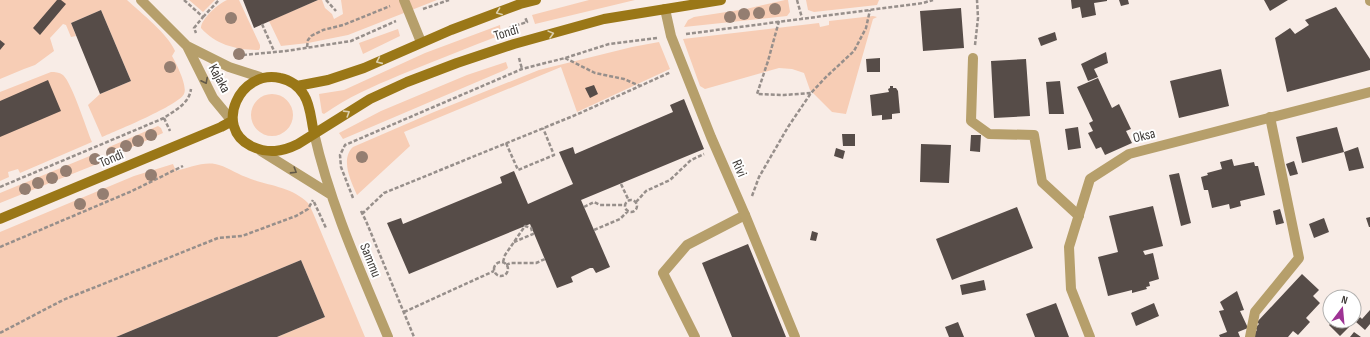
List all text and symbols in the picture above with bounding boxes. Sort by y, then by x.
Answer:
one-way arrow [495,7,502,16]
street label: Tondi [492,21,521,44]
one-way arrow [548,30,555,39]
one-way arrow [375,56,383,64]
street label: Kajaka [205,61,234,96]
one-way arrow [200,77,208,84]
one-way arrow [343,110,350,118]
street label: Oksa [1131,125,1157,146]
street label: Tondi [96,146,126,171]
street label: Rivi [728,157,751,179]
one-way arrow [290,166,297,174]
street label: Sammu [356,241,385,280]
north arrow [1322,289,1362,329]
text: N [1340,293,1349,307]

